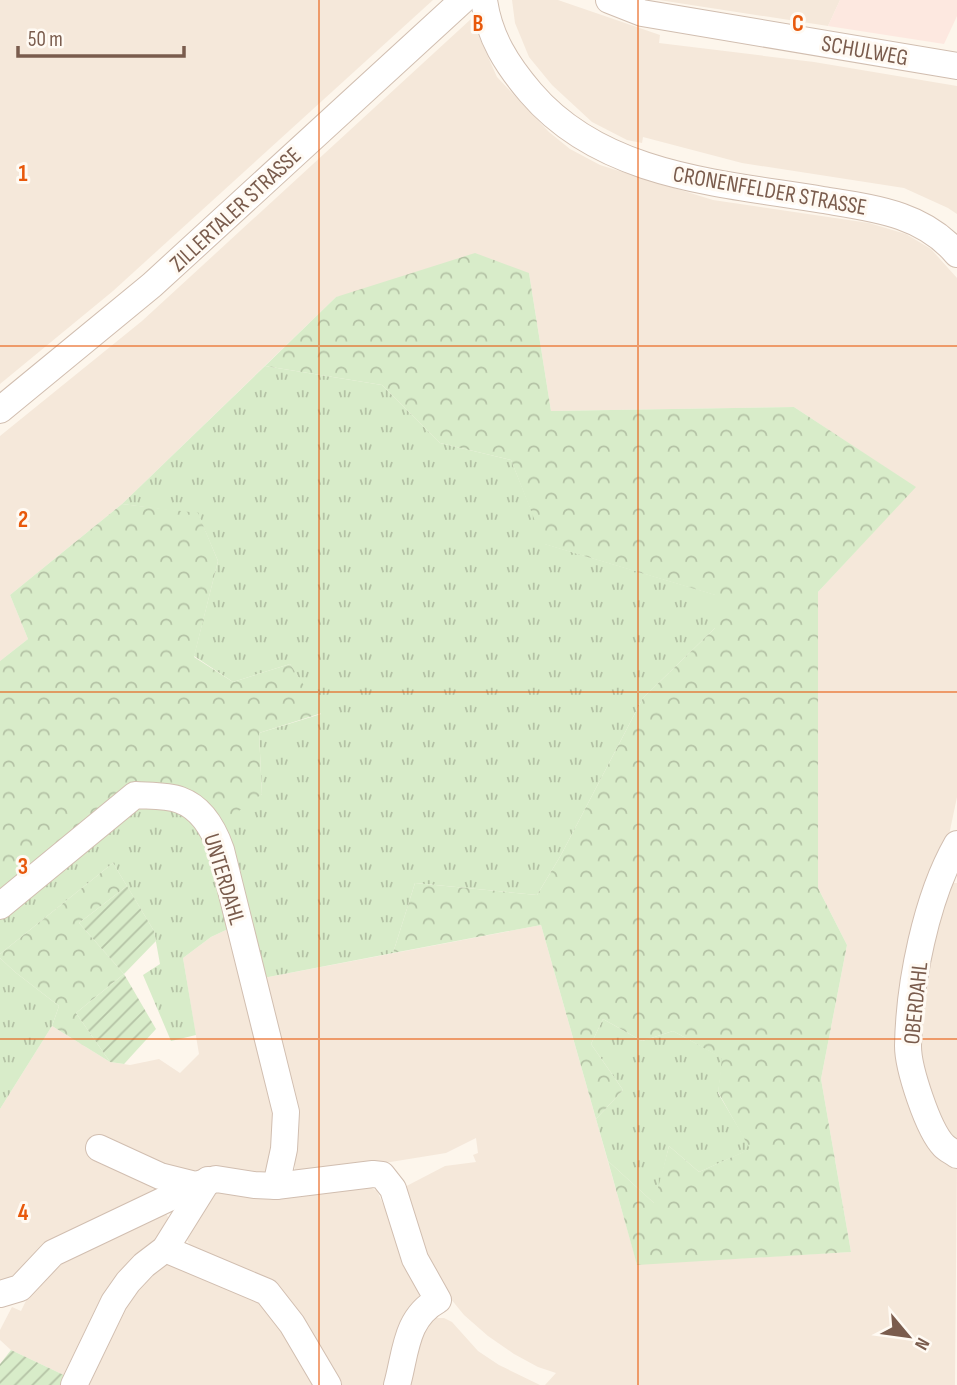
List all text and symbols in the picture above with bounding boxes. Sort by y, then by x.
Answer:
text: B [473,10,484,38]
text: C [792,10,804,38]
scale bar [18,14,184,58]
text: 50 m [28,27,63,52]
street label: SCHULWEG [819,30,910,72]
street label: ZILLERTALER STRASSE [164,142,307,278]
text: 1 [18,160,28,188]
street label: CRONENFELDER STRASSE [671,160,869,222]
text: 2 [18,506,28,534]
street label: UNTERDAHL [197,830,251,929]
text: 3 [18,853,28,881]
street label: OBERDAHL [898,960,934,1046]
text: 4 [18,1199,29,1227]
north arrow [873,1301,943,1371]
text: N [909,1333,934,1354]

